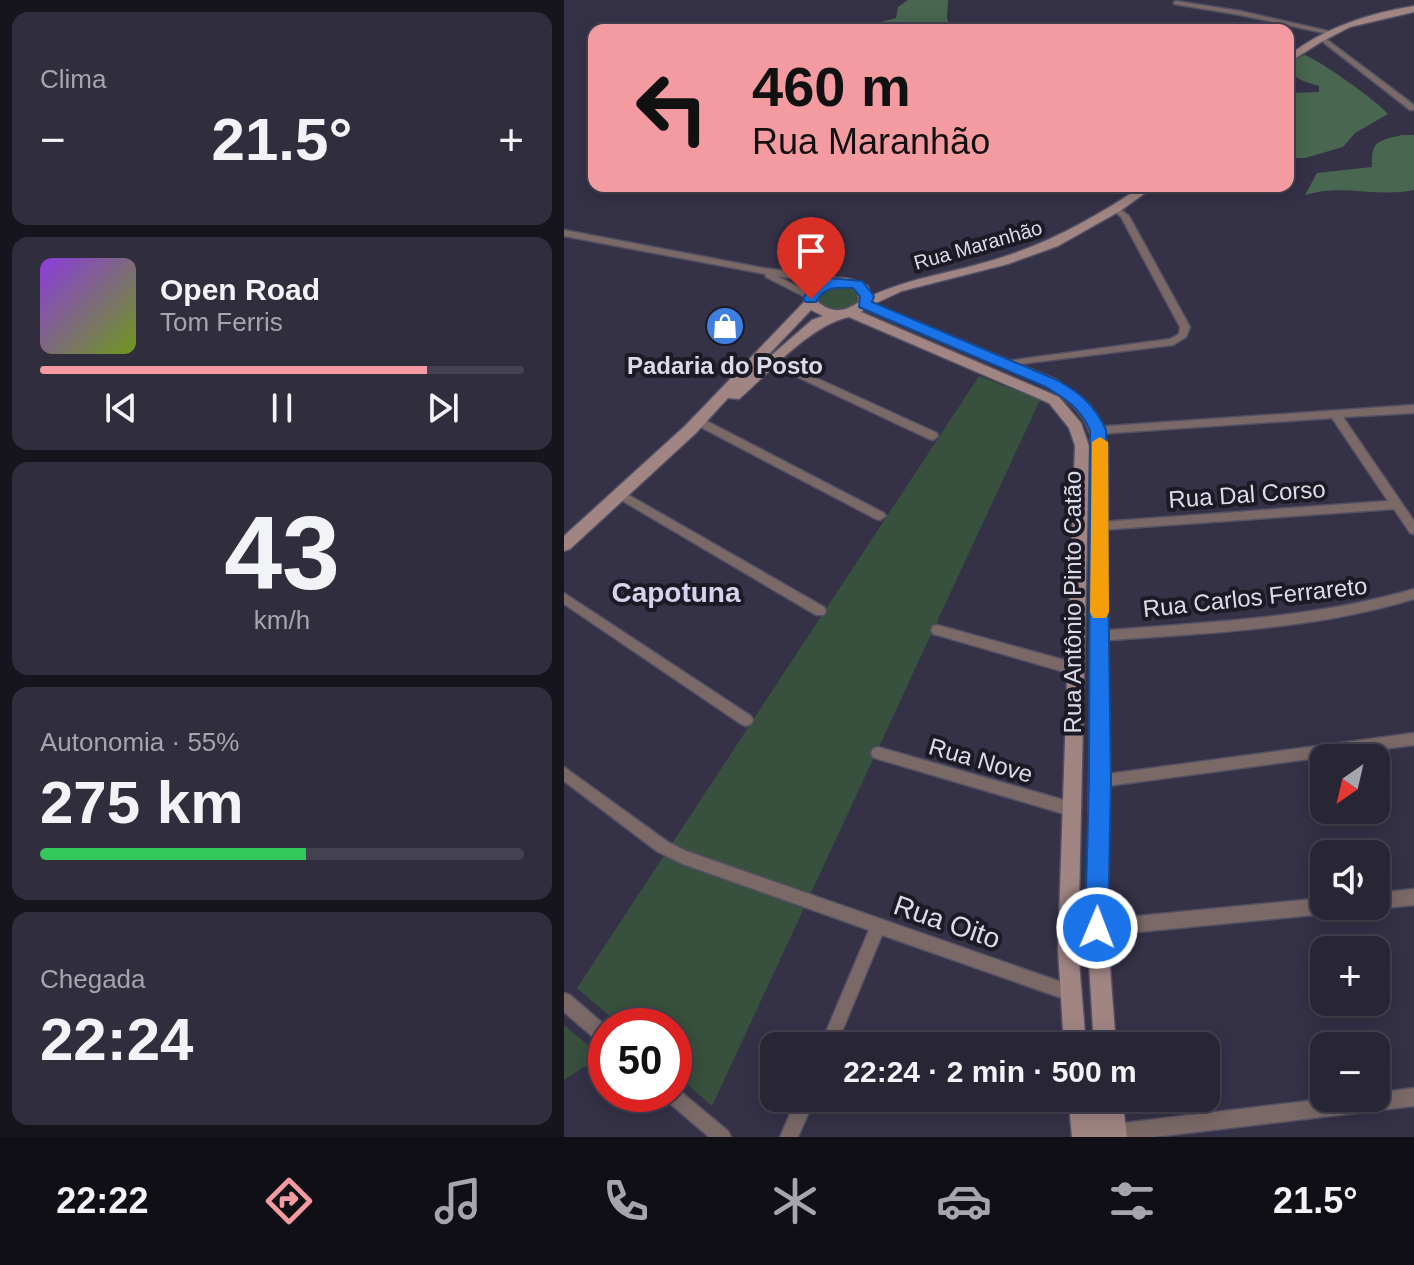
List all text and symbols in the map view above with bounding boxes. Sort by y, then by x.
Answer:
text: 460 m [752,55,911,118]
icon: left [620,56,724,160]
text: Clima [40,64,106,94]
text: 21.5° [212,106,352,173]
text: − [40,115,66,164]
text: + [498,115,524,164]
text: Rua Maranhão [752,121,990,162]
street label: Rua Maranhão [911,216,1045,274]
pin [777,217,845,299]
icon: arrive [789,229,833,273]
text: Open Road [160,273,320,306]
shop icon: Padaria do Posto [704,305,746,347]
text: Tom Ferris [160,307,283,337]
place label: Padaria do Posto [627,352,823,379]
icon: previous [99,386,143,430]
icon: pause [260,386,304,430]
icon: next [421,386,465,430]
street label: Rua Antônio Pinto Catão [1059,471,1086,733]
street label: Rua Dal Corso [1168,475,1326,513]
text: 43 [224,495,340,611]
street label: Rua Carlos Ferrareto [1141,572,1369,622]
district label: Capotuna [611,577,741,608]
text: km/h [254,605,310,635]
text: Autonomia · 55% [40,727,239,757]
street label: Rua Nove [926,732,1036,788]
north arrow [1310,744,1390,824]
map controls [1310,744,1390,1112]
text: 275 km [40,769,244,836]
button: sound [1310,840,1390,920]
position arrow [1055,886,1139,970]
street label: Rua Oito [890,889,1004,955]
button: + [1310,936,1390,1016]
text: Chegada [40,964,146,994]
text: 22:24 [40,1006,193,1073]
speed limit sign: 50 [588,1008,692,1112]
button: − [1310,1032,1390,1112]
text: 22:24 · 2 min · 500 m [843,1055,1137,1088]
icon: directions [261,1173,317,1229]
icon: music [430,1173,486,1229]
icon: phone [598,1173,654,1229]
icon: climate [767,1173,823,1229]
icon: car [936,1173,992,1229]
icon: filters [1104,1173,1160,1229]
text: 22:22 [56,1180,148,1221]
text: 21.5° [1273,1180,1358,1221]

